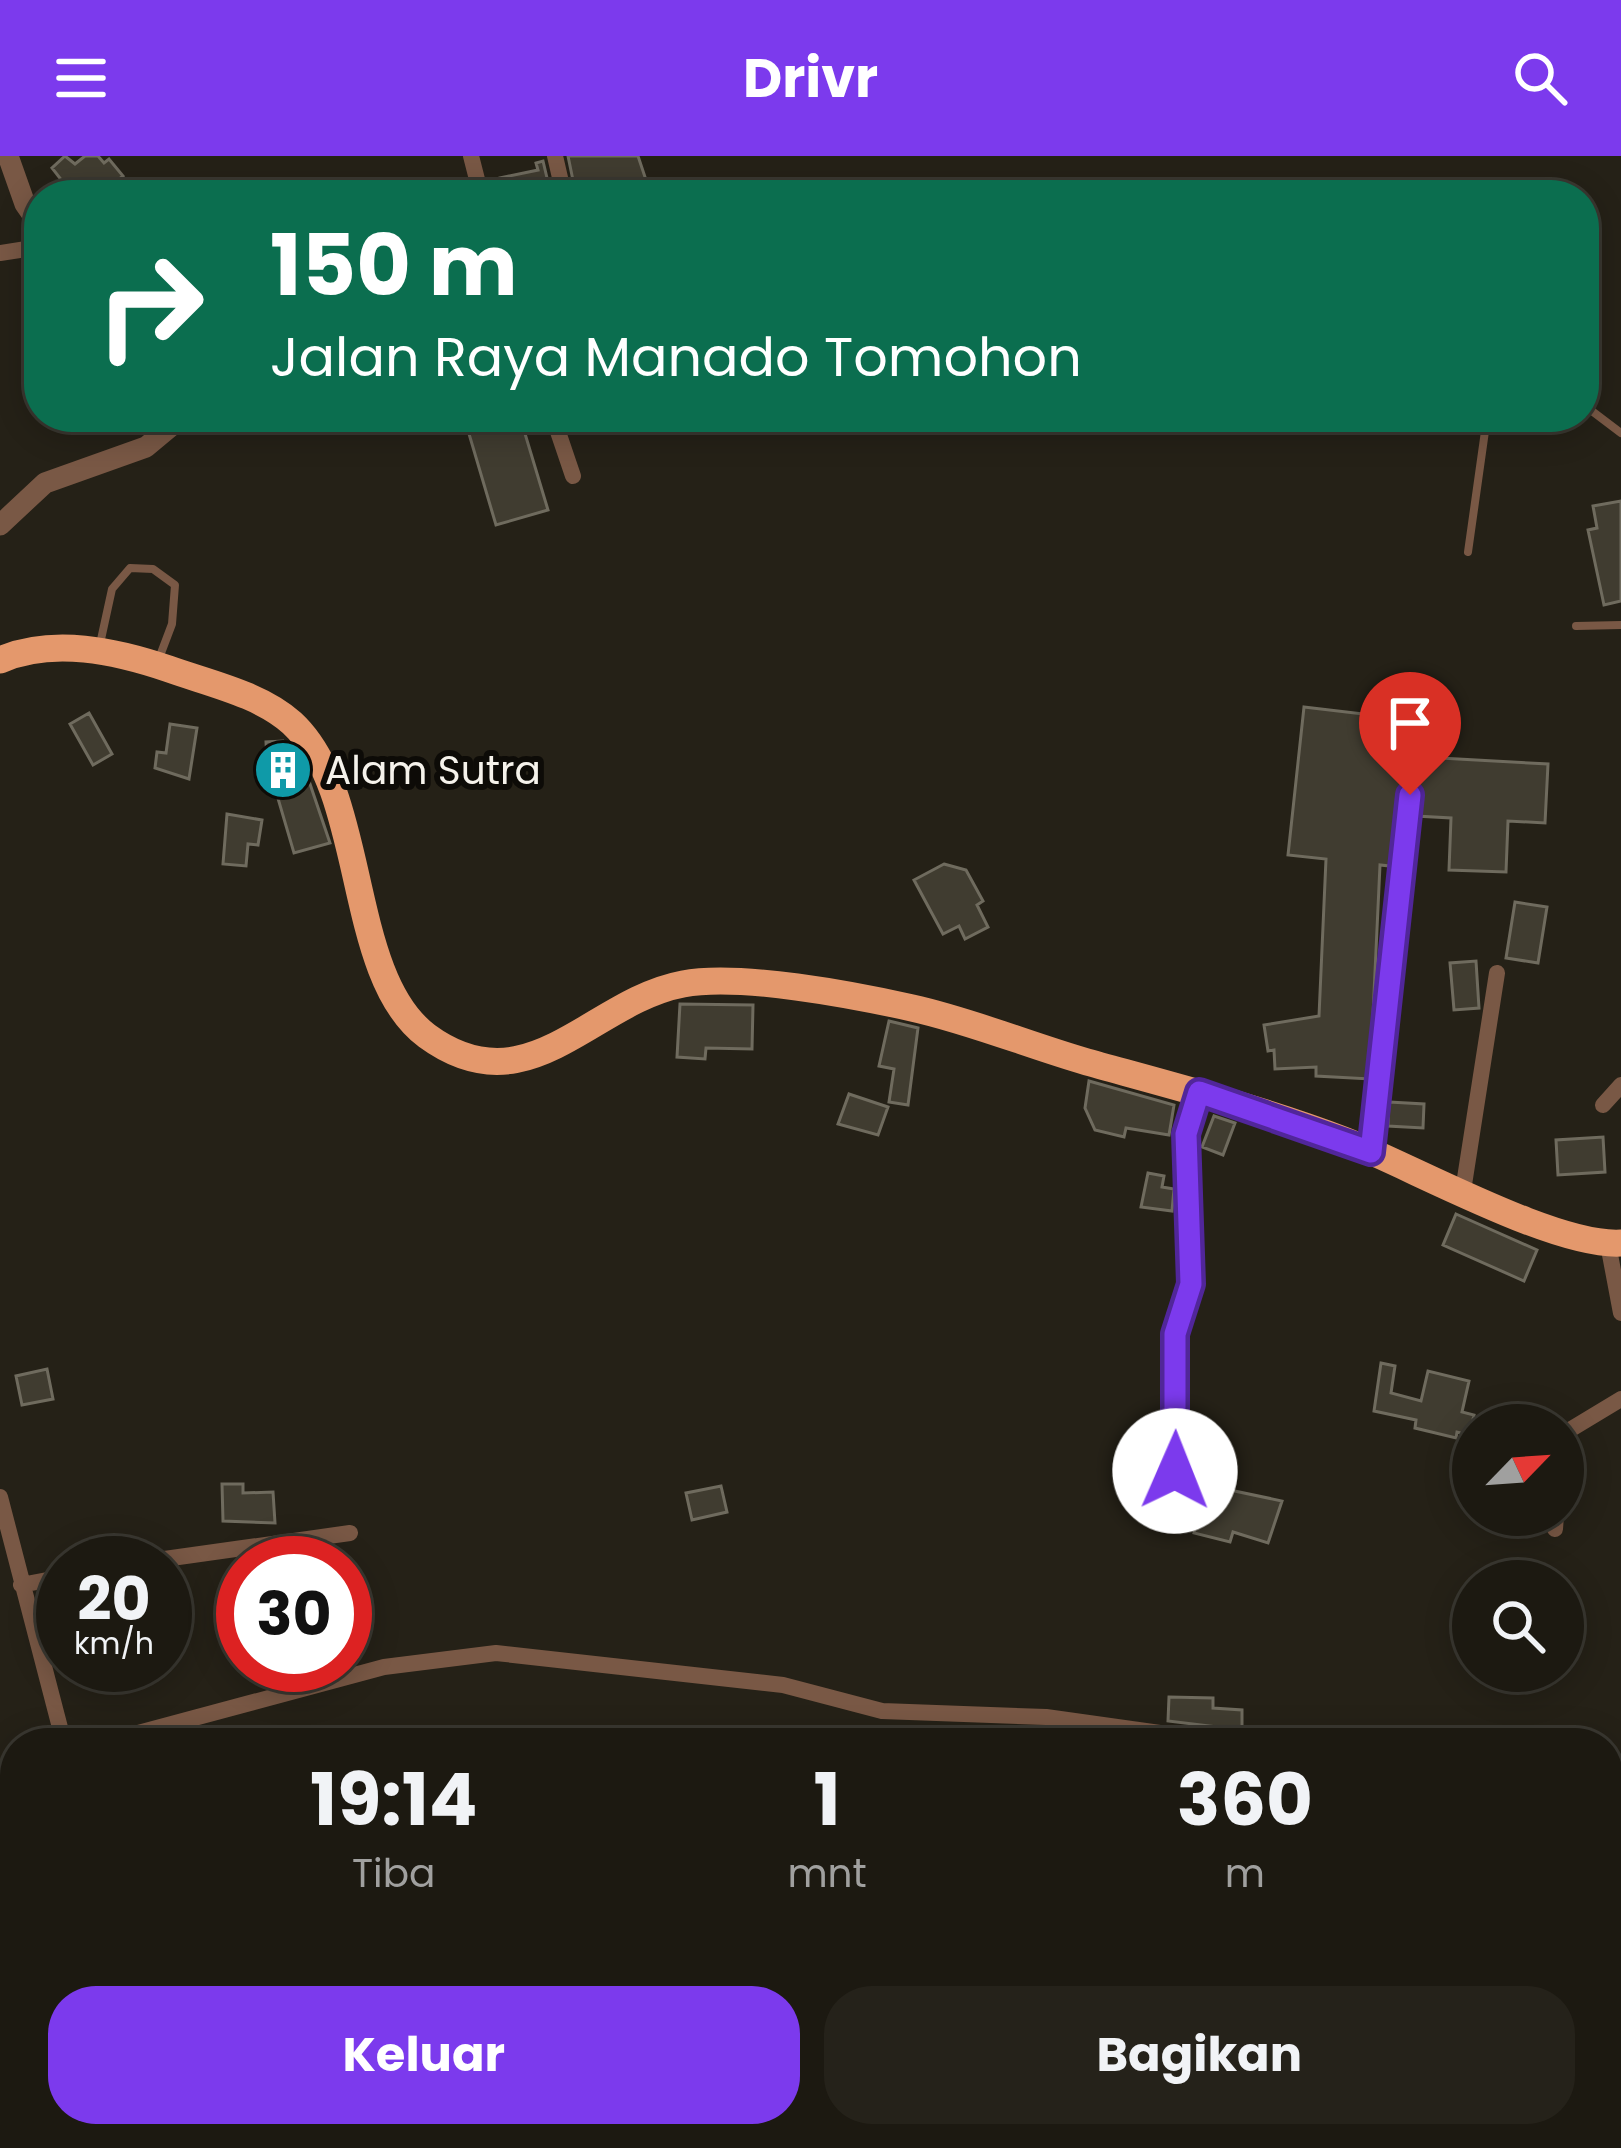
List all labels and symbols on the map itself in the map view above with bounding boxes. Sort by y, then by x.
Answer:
pin [1359,672,1461,795]
building icon: Alam Sutra [252,739,314,801]
place label: Alam Sutra [325,743,541,798]
north arrow [1452,1404,1584,1536]
position arrow [1112,1408,1238,1534]
speed limit sign: 30 [216,1536,372,1692]

